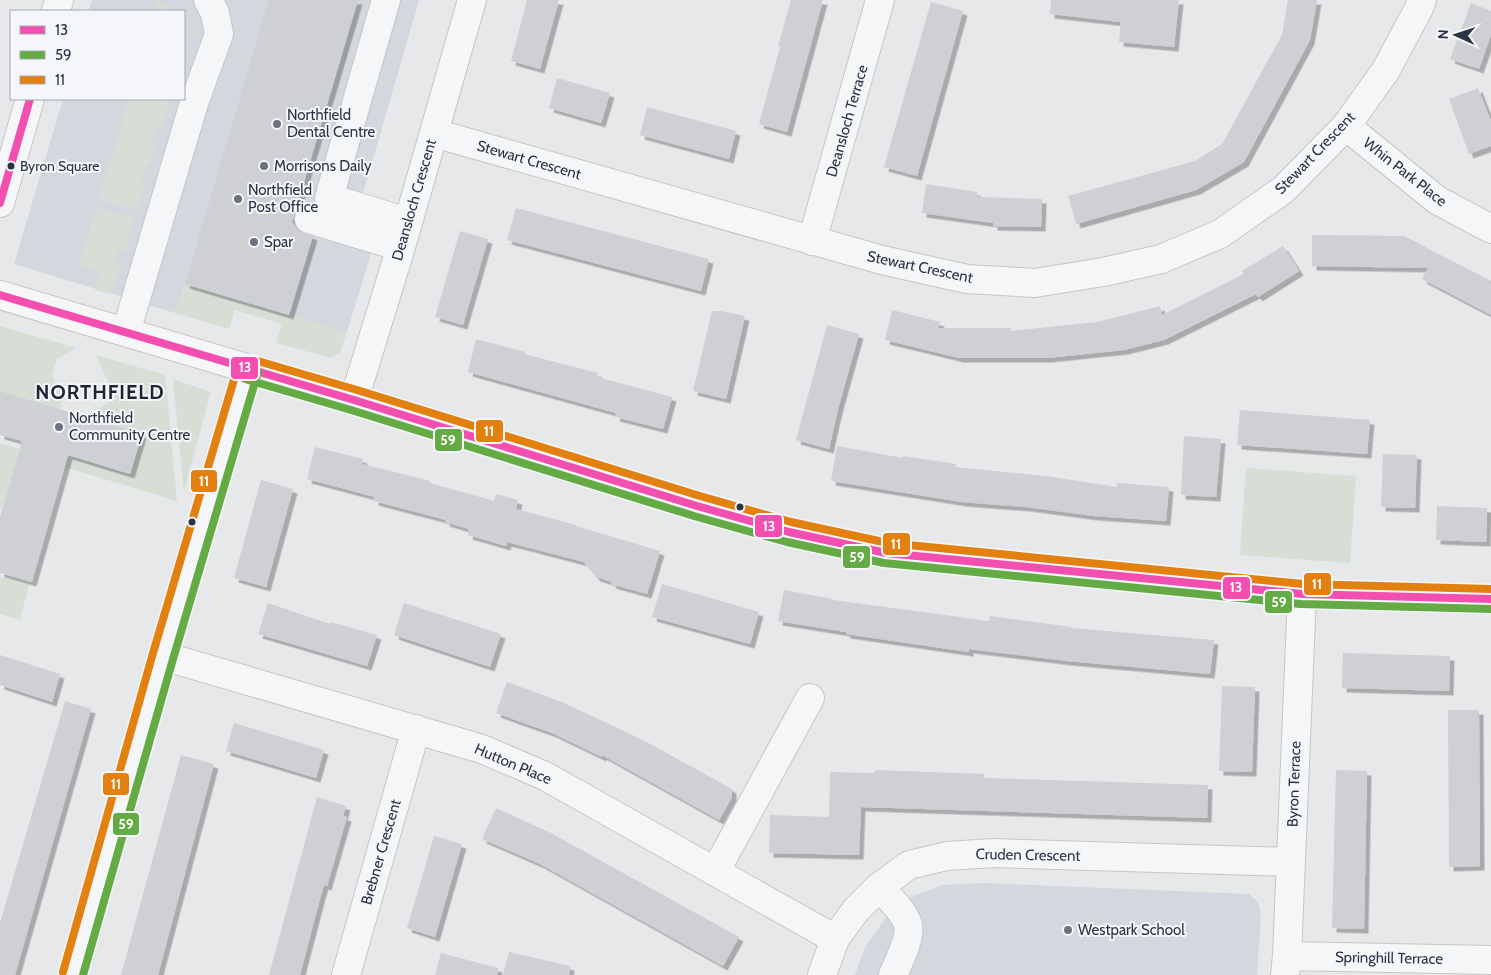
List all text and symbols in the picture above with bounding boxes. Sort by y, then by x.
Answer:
legend [10,10,185,100]
north arrow [1431,10,1481,60]
text: 13 [55,21,68,39]
text: N [1434,29,1452,40]
text: 59 [55,46,72,64]
street label: Deansloch Terrace [822,63,872,179]
text: 11 [55,71,65,89]
place label: Northfield Dental Centre [287,106,376,141]
street label: Stewart Crescent [1271,108,1359,198]
marker: Northfield Dental Centre [271,118,283,130]
street label: Whin Park Place [1360,134,1451,210]
street label: Deansloch Crescent [388,137,440,263]
street label: Stewart Crescent [475,137,583,183]
place label: Byron Square [20,157,100,175]
place label: Morrisons Daily [274,157,372,175]
marker: Morrisons Daily [258,160,270,172]
marker: Byron Square [6,161,16,171]
place label: Northfield Post Office [248,181,319,216]
marker: Northfield Post Office [232,193,244,205]
place label: Spar [264,233,293,251]
marker: Spar [248,236,260,248]
street label: Stewart Crescent [865,247,975,287]
line badge: 13 [230,356,259,380]
text: 13 [239,358,251,376]
district label: NORTHFIELD [35,380,165,404]
place label: Northfield Community Centre [69,409,191,444]
line badge: 11 [475,419,504,443]
marker: Northfield Community Centre [53,421,65,433]
text: 11 [484,422,494,440]
line badge: 59 [434,428,463,452]
text: 59 [440,431,456,449]
line badge: 11 [190,469,218,493]
text: 11 [199,472,209,490]
unlabelled marker [735,502,745,512]
line badge: 13 [754,514,783,538]
unlabelled marker [187,517,197,527]
text: 13 [763,517,775,535]
line badge: 11 [882,532,911,556]
text: 11 [891,535,901,553]
line badge: 59 [842,545,871,569]
text: 59 [849,548,865,566]
line badge: 11 [1303,572,1332,596]
text: 11 [1312,575,1322,593]
line badge: 13 [1222,576,1251,600]
text: 13 [1230,578,1242,596]
line badge: 59 [1264,590,1293,614]
text: 59 [1271,593,1287,611]
street label: Hutton Place [472,740,555,788]
street label: Byron Terrace [1284,740,1305,827]
line badge: 11 [102,772,130,796]
text: 11 [111,775,121,793]
street label: Brebner Crescent [357,797,405,907]
line badge: 59 [112,812,140,836]
text: 59 [118,815,134,833]
street label: Cruden Crescent [975,845,1081,865]
place label: Westpark School [1078,921,1185,939]
marker: Westpark School [1062,924,1074,936]
street label: Springhill Terrace [1335,948,1443,968]

